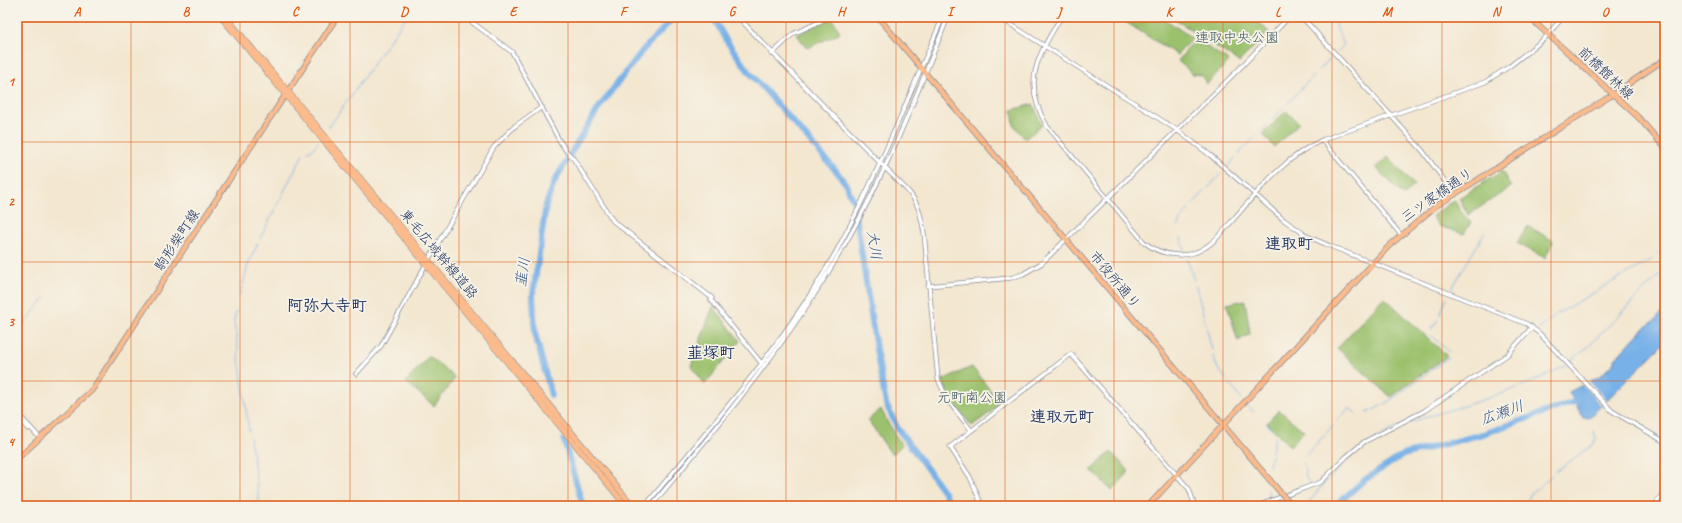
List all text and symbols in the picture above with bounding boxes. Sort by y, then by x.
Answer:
text: A [74,4,82,20]
text: B [183,4,191,20]
text: C [292,4,300,20]
text: D [400,4,409,20]
text: E [510,4,519,20]
text: F [620,4,629,20]
text: G [729,4,737,20]
text: H [837,4,847,20]
text: I [947,4,956,20]
text: J [1056,4,1063,20]
text: K [1166,4,1176,20]
text: L [1275,4,1282,20]
text: M [1382,4,1393,20]
text: N [1492,4,1503,20]
text: O [1602,4,1611,20]
park label: 連取中央公園 [1195,29,1279,46]
street label: 前橋館林線 [1575,43,1637,103]
text: 1 [8,74,16,90]
street label: 三ツ家橋通り [1398,164,1476,226]
text: 2 [8,194,15,210]
street label: 駒形柴町線 [151,206,203,274]
street label: 東毛広域幹線道路 [396,206,482,302]
water label: 大川 [862,229,886,261]
district label: 連取町 [1265,234,1313,254]
street label: 市役所通り [1086,248,1144,312]
water label: 韮川 [512,256,534,288]
district label: 阿弥大寺町 [287,296,367,316]
text: 3 [8,314,15,330]
district label: 韮塚町 [687,343,735,363]
park label: 元町南公園 [937,389,1007,406]
water label: 広瀬川 [1478,397,1526,429]
district label: 連取元町 [1030,407,1094,427]
text: 4 [8,434,16,450]

